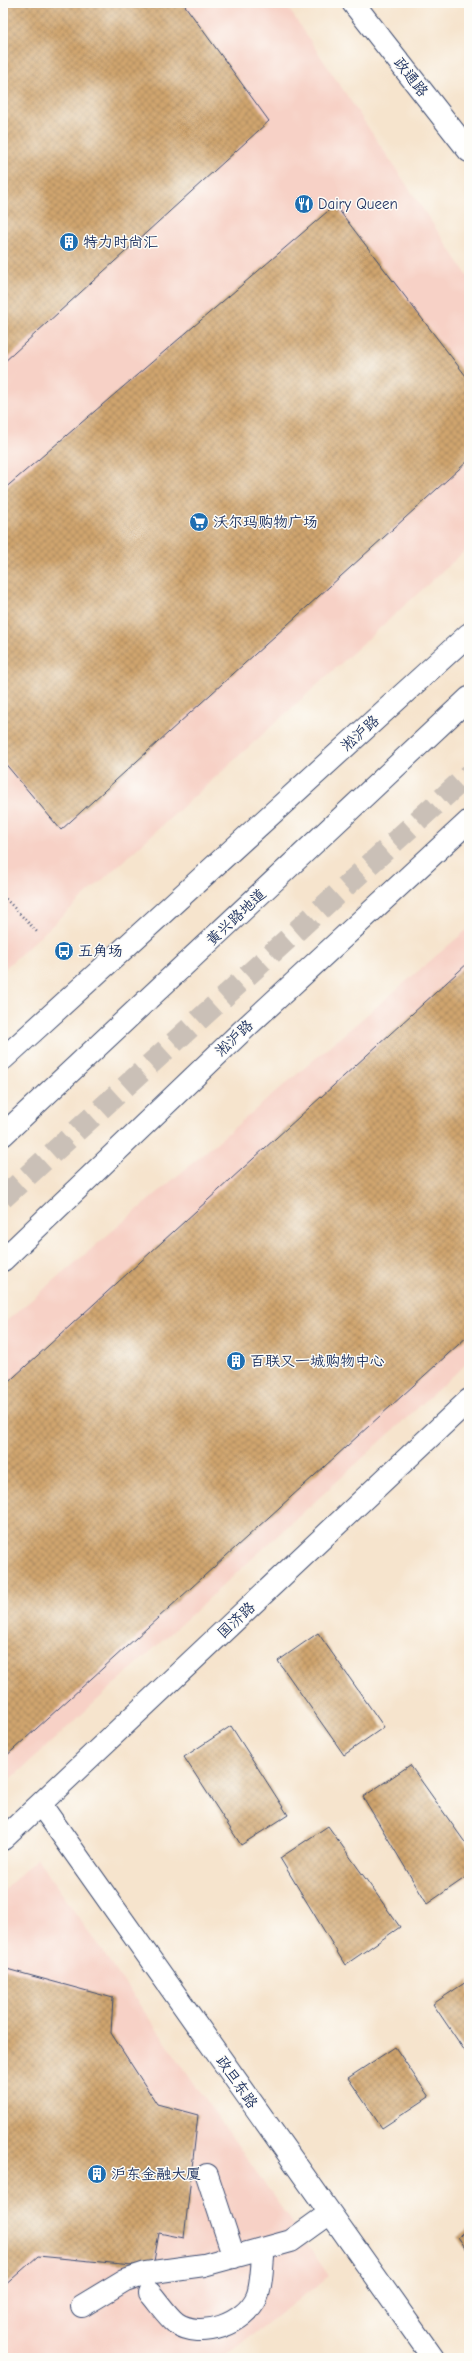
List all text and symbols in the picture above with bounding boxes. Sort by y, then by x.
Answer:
street label: 政通路 [390,54,432,100]
restaurant icon: Dairy Queen [293,193,315,215]
place label: Dairy Queen [318,195,398,213]
building icon: 特力时尚汇 [58,231,80,253]
place label: 特力时尚汇 [83,233,158,251]
supermarket icon: 沃尔玛购物广场 [188,511,210,533]
place label: 沃尔玛购物广场 [213,513,318,531]
street label: 淞沪路 [337,711,383,755]
street label: 黄兴路地道 [202,885,270,949]
bus stop icon: 五角场 [53,940,75,962]
place label: 五角场 [78,942,123,960]
street label: 淞沪路 [211,1016,257,1060]
building icon: 百联又一城购物中心 [225,1350,247,1372]
place label: 百联又一城购物中心 [250,1352,385,1370]
street label: 国济路 [213,1598,259,1642]
street label: 政旦东路 [212,2052,262,2112]
building icon: 沪东金融大厦 [86,2163,108,2185]
place label: 沪东金融大厦 [111,2165,201,2183]

